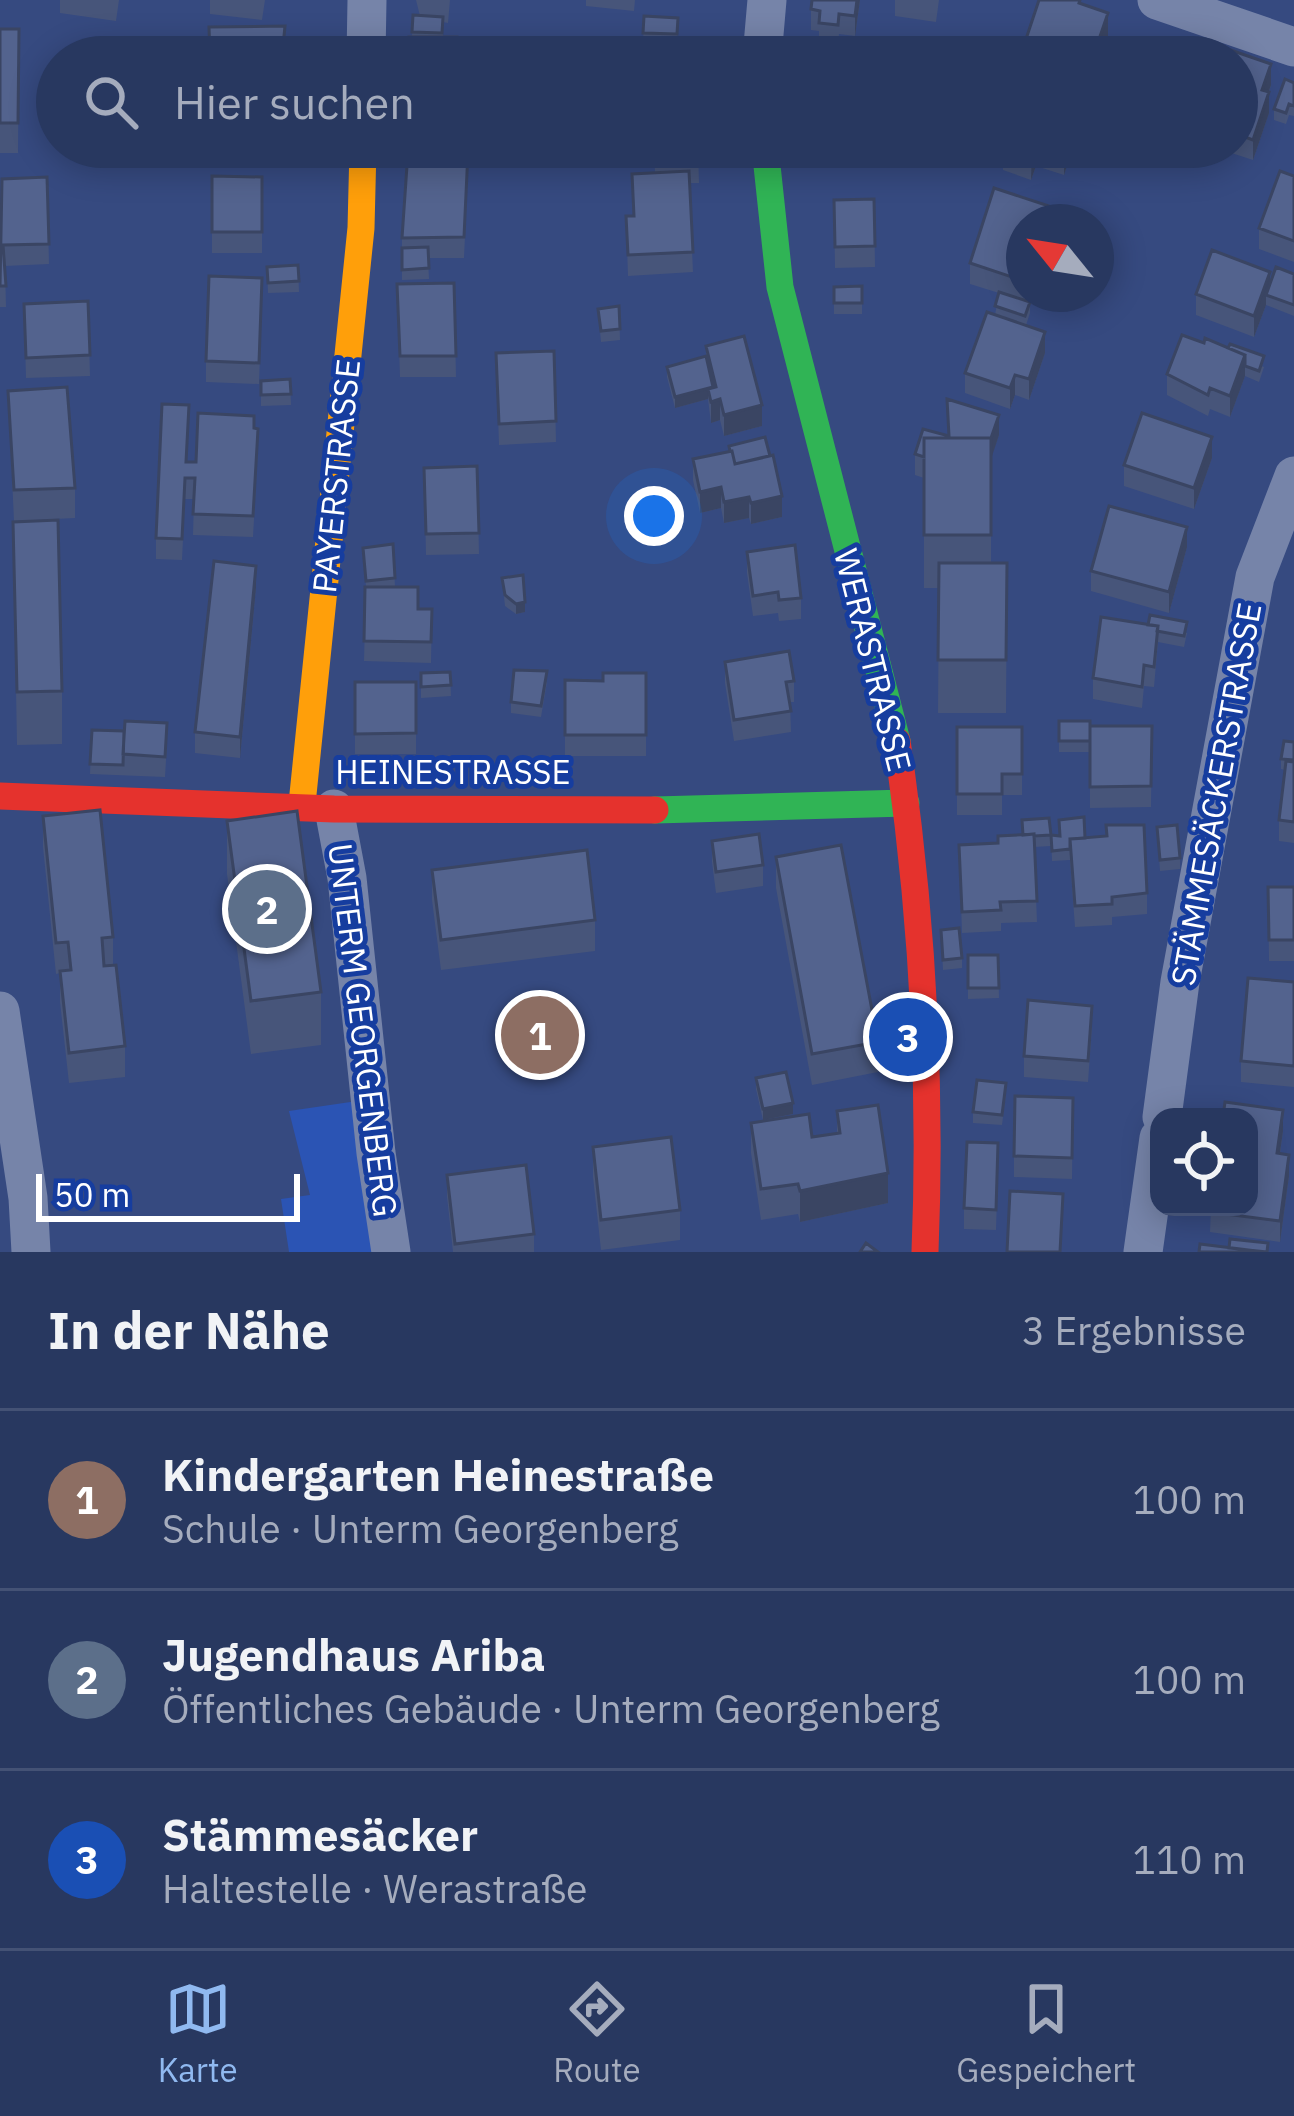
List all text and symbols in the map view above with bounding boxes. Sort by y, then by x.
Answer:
search box [36,36,1258,168]
icon: search [78,69,144,135]
text: Hier suchen [174,73,415,131]
north arrow [1006,204,1114,312]
street label: PAYERSTRASSE [302,357,369,595]
your location [624,486,684,546]
street label: WERASTRASSE [825,544,922,776]
street label: STÄMMESÄCKERSTRASSE [1161,599,1270,989]
street label: HEINESTRASSE [335,750,571,793]
street label: UNTERM GEORGENBERG [319,841,408,1219]
pin: 2 [228,864,306,954]
pin: 1 [501,990,579,1080]
pin: 3 [869,992,947,1082]
map controls [1150,1108,1258,1216]
button: locate [1150,1108,1258,1216]
scale bar [36,1168,300,1221]
text: 50 m [54,1173,130,1216]
text: In der Nähe [48,1297,330,1363]
text: 3 Ergebnisse [1022,1305,1246,1356]
text: Kindergarten Heinestraße [162,1445,714,1503]
text: 1 [75,1474,99,1525]
text: 100 m [1133,1474,1246,1525]
text: Schule · Unterm Georgenberg [162,1503,679,1554]
text: Jugendhaus Ariba [162,1625,545,1683]
text: 2 [75,1654,99,1705]
text: 100 m [1133,1654,1246,1705]
text: Öffentliches Gebäude · Unterm Georgenberg [162,1683,940,1734]
text: Stämmesäcker [162,1805,478,1863]
text: 3 [75,1834,99,1885]
text: 110 m [1133,1834,1246,1885]
text: Haltestelle · Werastraße [162,1863,587,1914]
tab: Karte [158,1976,238,2091]
tab: Route [553,1976,641,2091]
tab: Gespeichert [956,1976,1136,2091]

